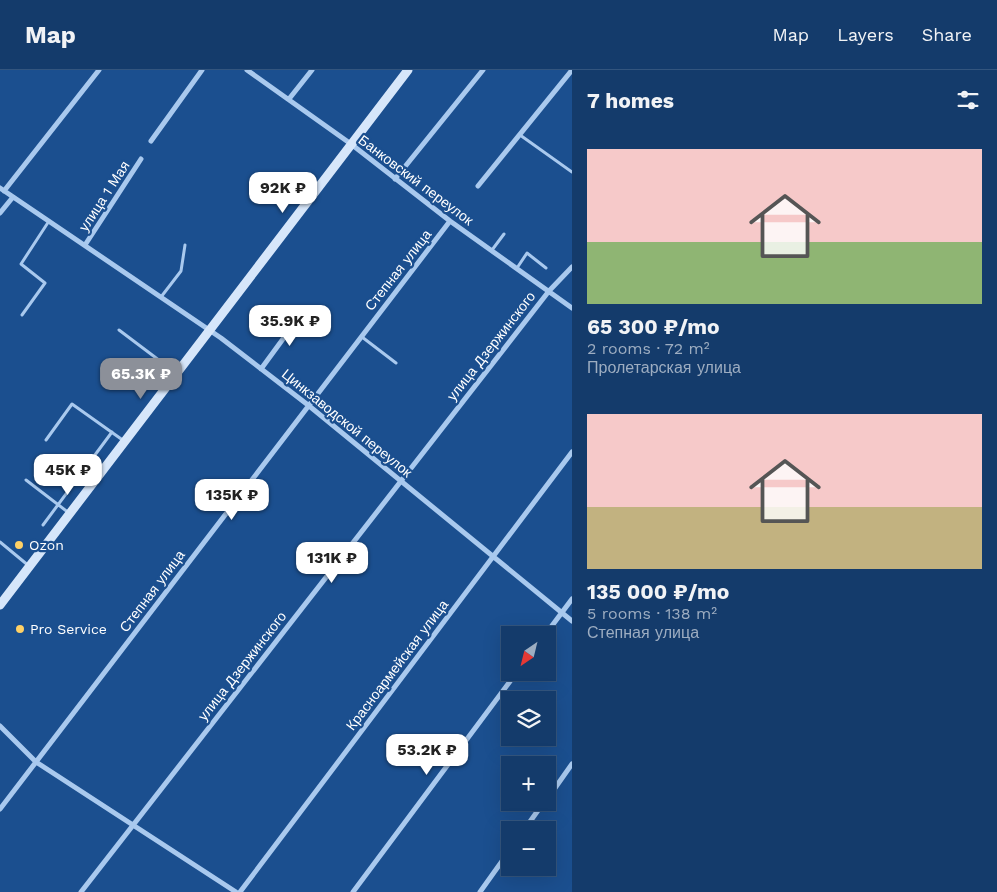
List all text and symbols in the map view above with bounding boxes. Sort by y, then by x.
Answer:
text: Map [25,21,76,49]
text: Map [772,24,809,45]
text: Layers [837,24,894,45]
text: Share [922,24,972,45]
icon: filters [954,86,982,114]
text: 7 homes [587,88,674,113]
street label: Банковский переулок [356,132,477,229]
street label: улица 1 Мая [75,158,133,234]
pin: 92K ₽ [248,172,318,214]
text: 92K ₽ [260,178,306,197]
icon: home [740,181,830,271]
street label: Степная улица [361,226,435,314]
street label: улица Дзержинского [444,288,539,404]
pin: 35.9K ₽ [244,304,336,347]
text: 35.9K ₽ [260,311,320,330]
text: 65 300 ₽/mo [587,314,720,339]
text: 2 rooms · 72 m² [587,339,710,358]
pin: 65.3K ₽ [95,358,187,400]
text: Пролетарская улица [587,358,741,377]
text: 65.3K ₽ [111,364,171,383]
street label: Цинкзаводской переулок [279,366,416,481]
icon: home [740,446,830,536]
pin: 45K ₽ [33,454,103,496]
text: 45K ₽ [45,460,91,479]
pin: 135K ₽ [191,478,273,521]
text: 135K ₽ [206,485,258,504]
place label: Ozon [29,537,64,553]
marker: Ozon [13,539,25,551]
pin: 131K ₽ [291,542,373,584]
street label: Степная улица [116,547,188,635]
text: 131K ₽ [307,548,357,567]
text: 135 000 ₽/mo [587,579,729,604]
street label: Красноармейская улица [343,596,451,733]
text: 5 rooms · 138 m² [587,604,717,623]
street label: улица Дзержинского [195,608,290,724]
place label: Pro Service [30,621,107,637]
marker: Pro Service [14,623,26,635]
text: Степная улица [587,623,699,642]
north arrow [501,626,556,681]
map controls [501,626,556,876]
button: layers [501,691,556,746]
pin: 53.2K ₽ [381,734,473,776]
text: 53.2K ₽ [397,740,457,759]
button: + [501,756,556,811]
button: − [501,821,556,876]

